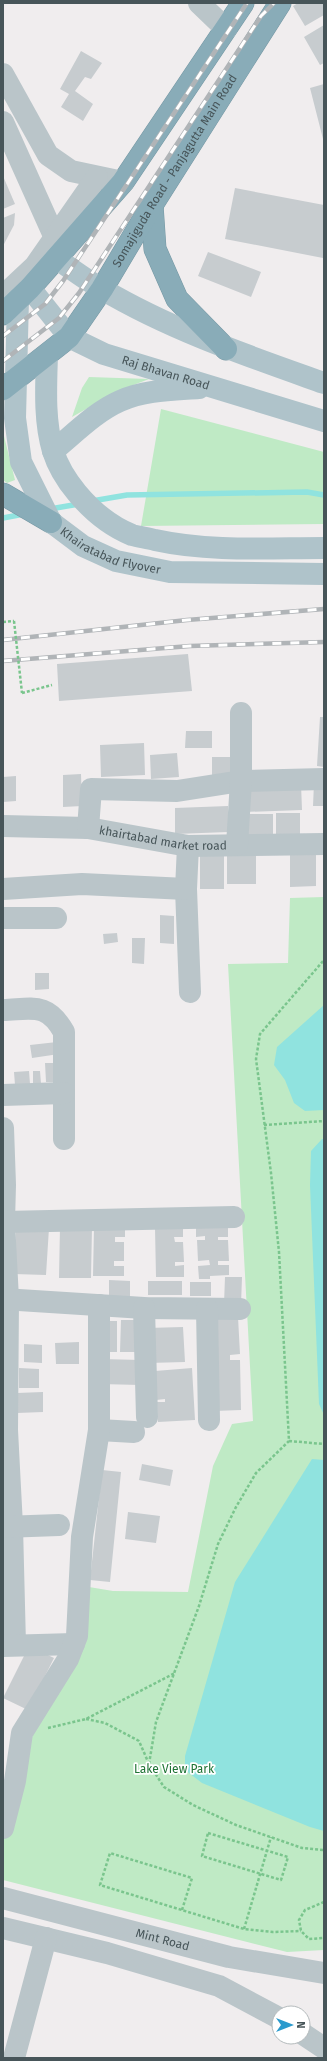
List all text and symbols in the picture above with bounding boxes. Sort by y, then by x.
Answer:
street label: Somajiguda Road - Panjagutta Main Road [110,72,240,270]
street label: Raj Bhavan Road [120,353,211,393]
street label: Khairatabad Flyover [57,524,162,577]
street label: khairtabad market road [98,823,227,853]
park label: Lake View Park [134,1762,215,1776]
street label: Mint Road [134,1926,191,1953]
north arrow [271,2005,311,2045]
text: N [294,2021,307,2029]

